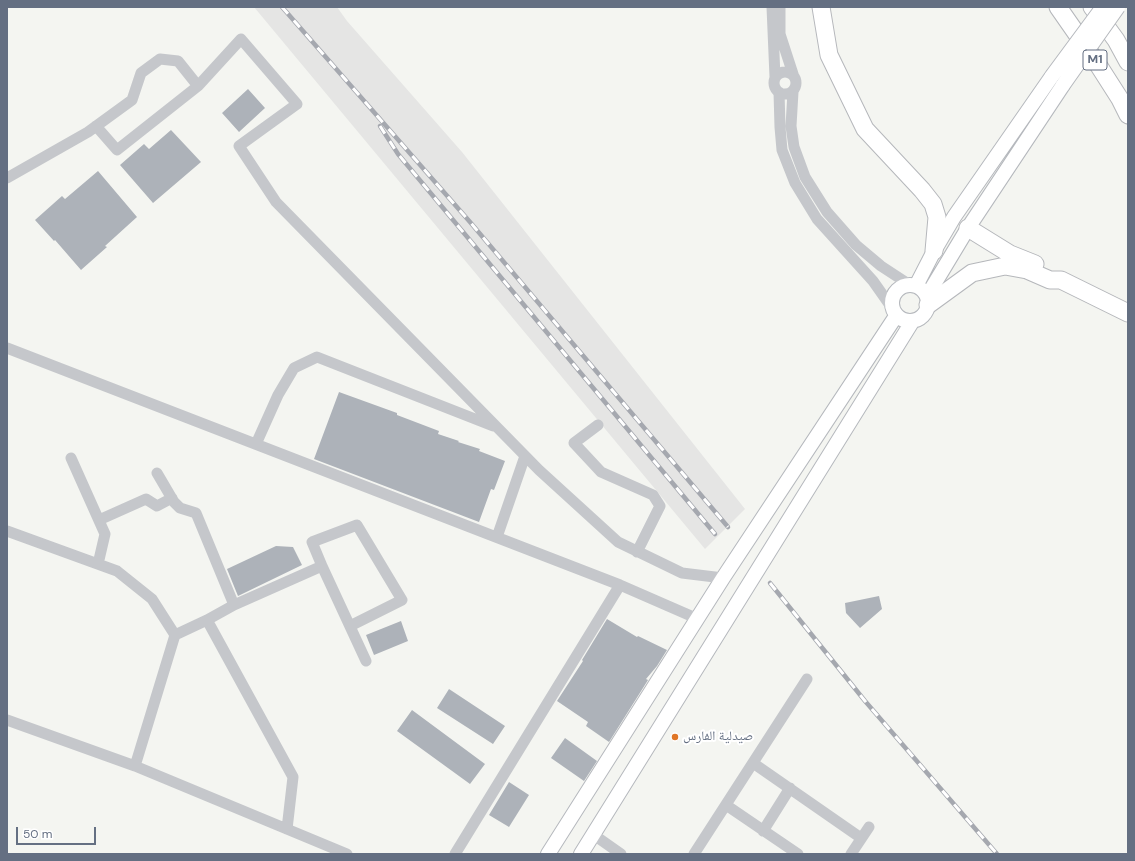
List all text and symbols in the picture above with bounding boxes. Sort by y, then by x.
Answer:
road number: M1 [1083,50,1107,70]
place label: صيدلية الفارس [683,729,753,745]
marker: صيدلية الفارس [670,732,680,742]
scale bar [18,819,98,845]
text: 50 m [23,826,52,842]

